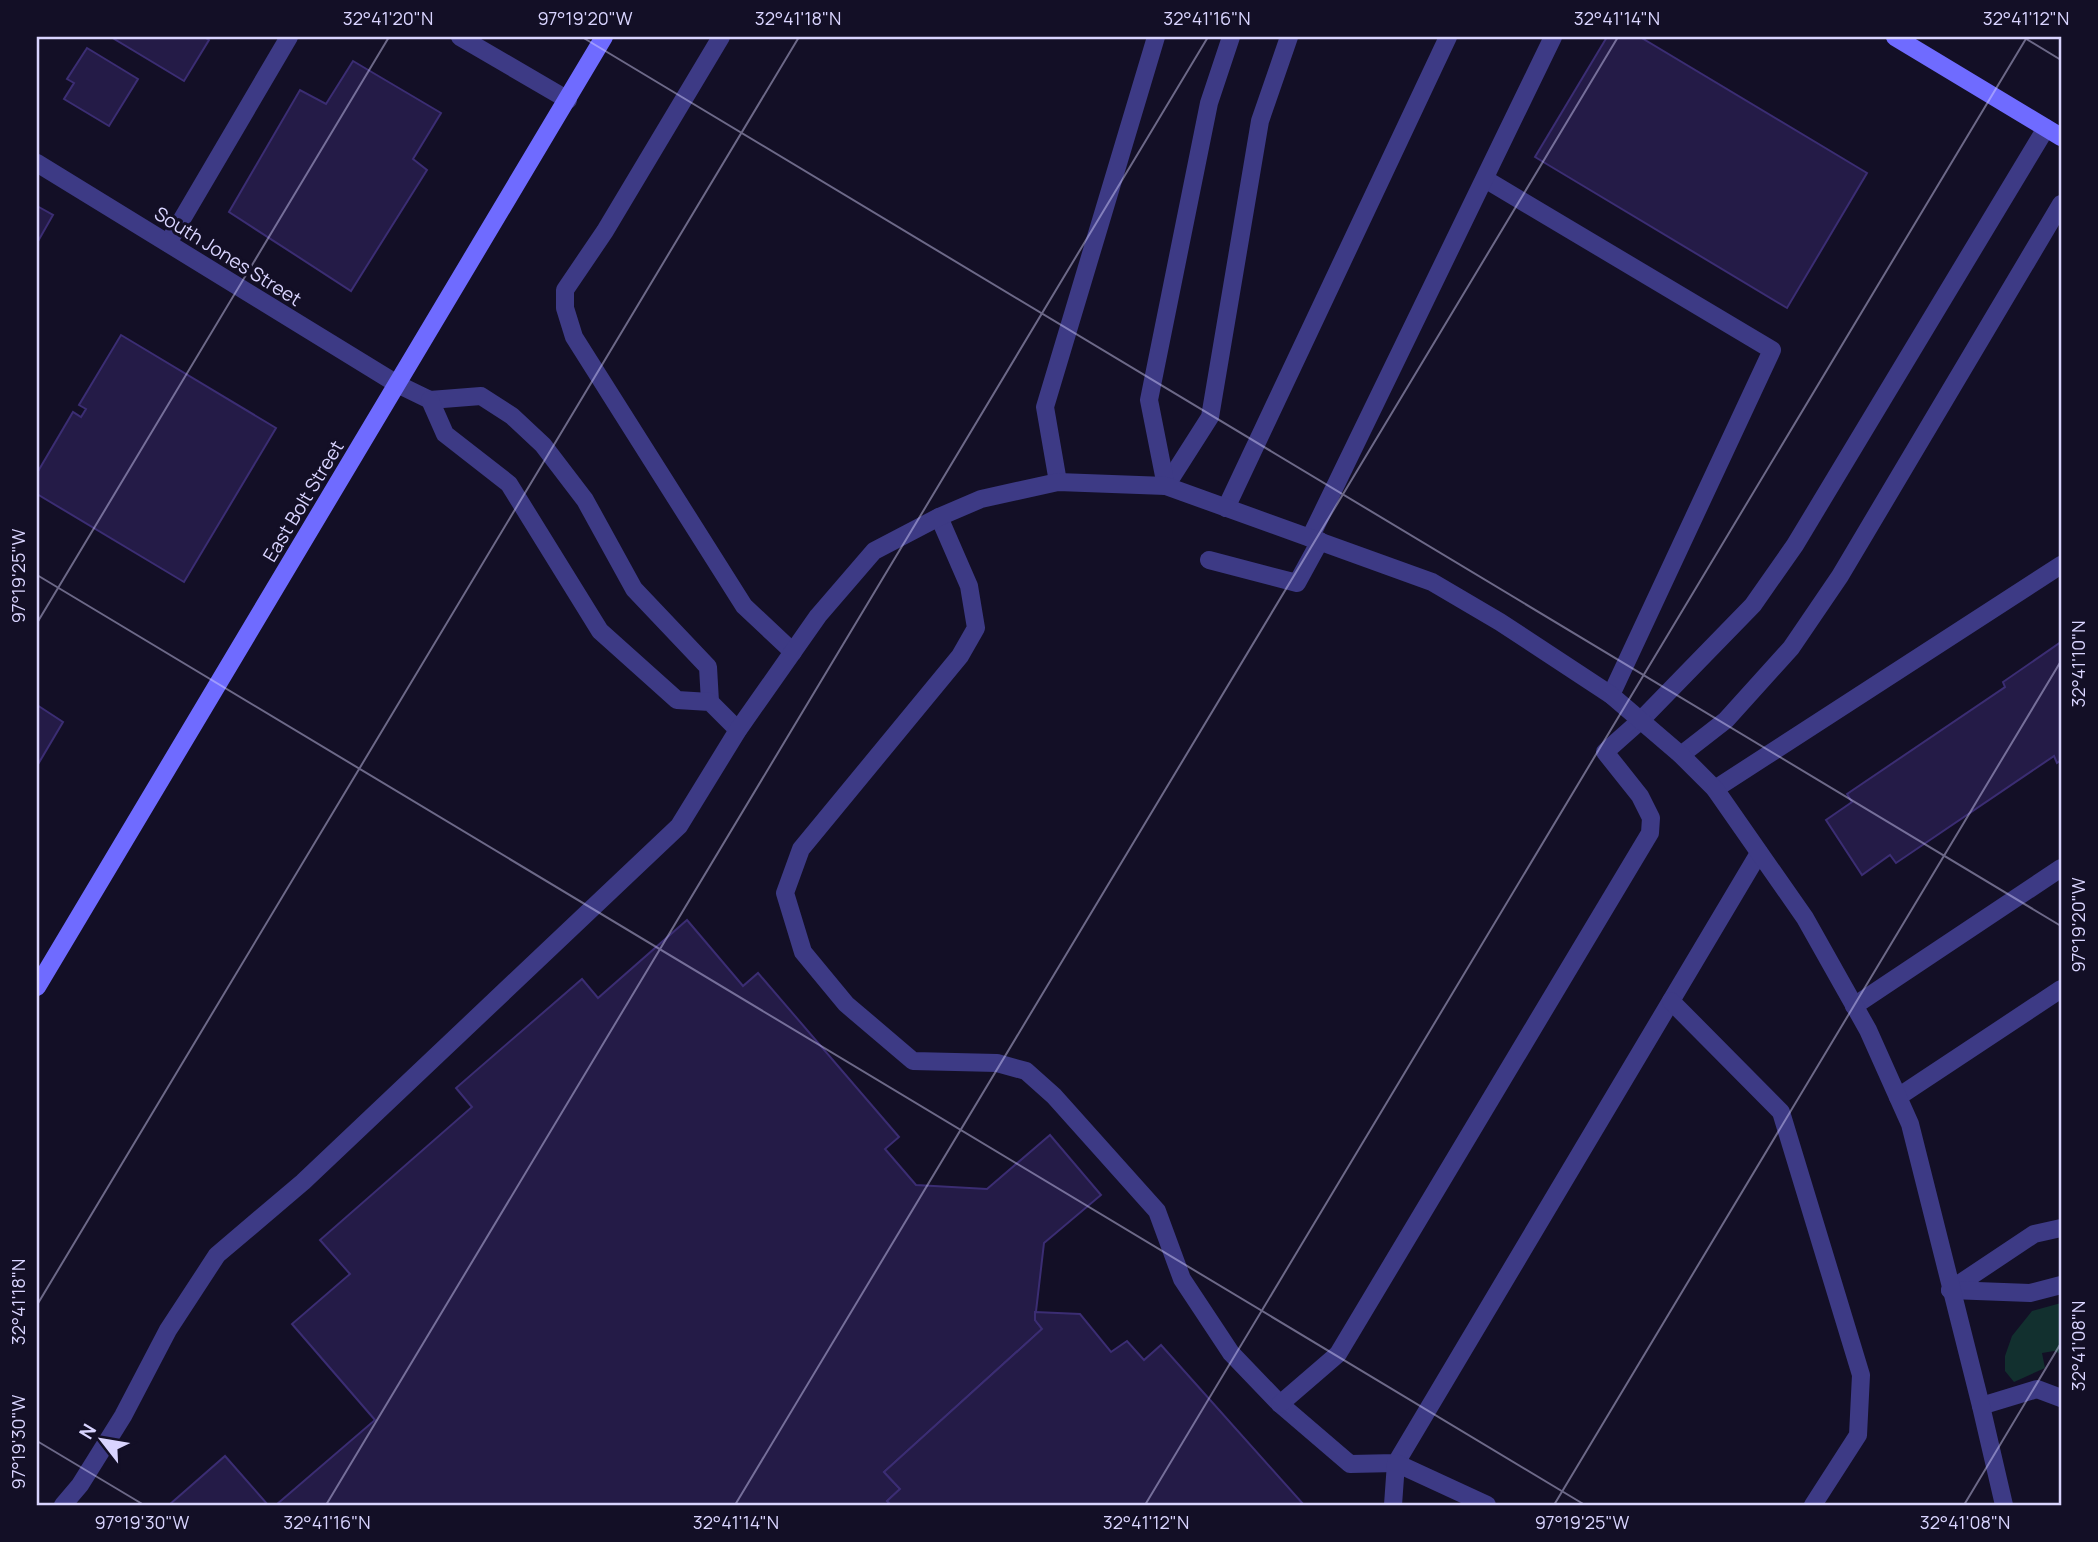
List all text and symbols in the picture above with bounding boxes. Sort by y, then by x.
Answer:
text: 32°41'20"N [343,6,433,30]
text: 97°19'20"W [537,6,633,30]
text: 32°41'18"N [755,6,841,30]
text: 32°41'16"N [1163,6,1251,30]
text: 32°41'14"N [1574,6,1660,30]
text: 32°41'12"N [1983,6,2069,30]
street label: South Jones Street [149,200,307,312]
street label: East Bolt Street [256,435,350,567]
text: 97°19'25"W [6,529,30,623]
text: 32°41'10"N [2066,620,2090,708]
text: 97°19'20"W [2066,877,2090,973]
text: 32°41'18"N [6,1259,30,1345]
text: 32°41'08"N [2066,1301,2090,1391]
text: 97°19'30"W [6,1394,30,1489]
north arrow [66,1406,136,1476]
text: N [73,1419,102,1444]
text: 97°19'30"W [95,1510,190,1534]
text: 32°41'16"N [283,1510,371,1534]
text: 32°41'14"N [693,1510,779,1534]
text: 32°41'12"N [1103,1510,1189,1534]
text: 97°19'25"W [1535,1510,1629,1534]
text: 32°41'08"N [1920,1510,2010,1534]

